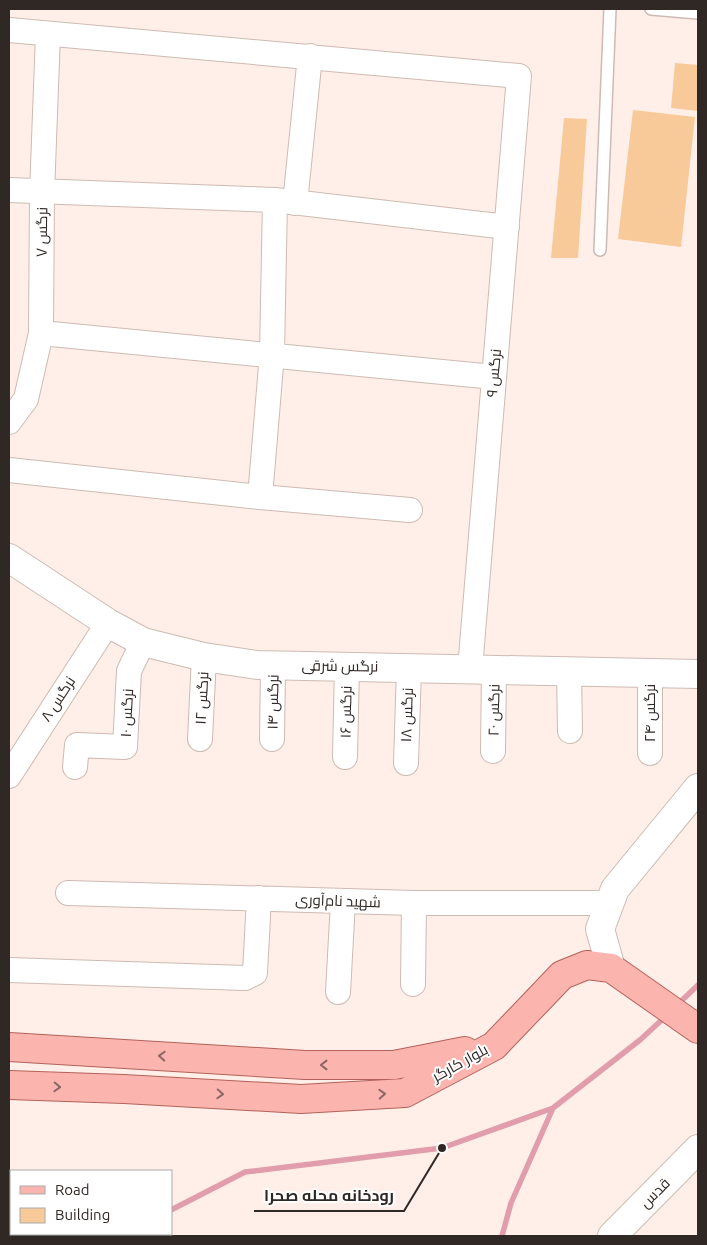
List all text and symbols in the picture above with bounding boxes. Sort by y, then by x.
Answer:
street label: نرگس ۷ [33,207,52,257]
street label: نرگس ۹ [483,348,506,398]
street label: نرگس شرقی [301,656,379,677]
street label: نرگس ۱۲ [192,671,213,725]
street label: نرگس ۸ [37,673,80,725]
street label: نرگس ۱۴ [264,674,283,730]
street label: نرگس ۲۰ [485,684,504,736]
street label: نرگس ۲۴ [641,684,660,742]
street label: نرگس ۱۶ [337,686,356,738]
street label: نرگس ۱۸ [397,687,418,743]
street label: نرگس ۱۰ [117,688,138,738]
street label: شهید نام‌آوری [295,891,381,912]
street label: بلوار کارگر [428,1040,491,1086]
one-way arrow [158,1051,166,1062]
one-way arrow [320,1060,328,1070]
one-way arrow [54,1082,62,1092]
one-way arrow [378,1088,386,1099]
one-way arrow [216,1089,224,1100]
legend [10,1170,172,1235]
street label: قدس [636,1174,675,1213]
callout: رودخانه محله صحرا [254,1180,404,1211]
text: Road [55,1181,90,1198]
text: رودخانه محله صحرا [264,1186,394,1205]
text: Building [55,1206,110,1223]

